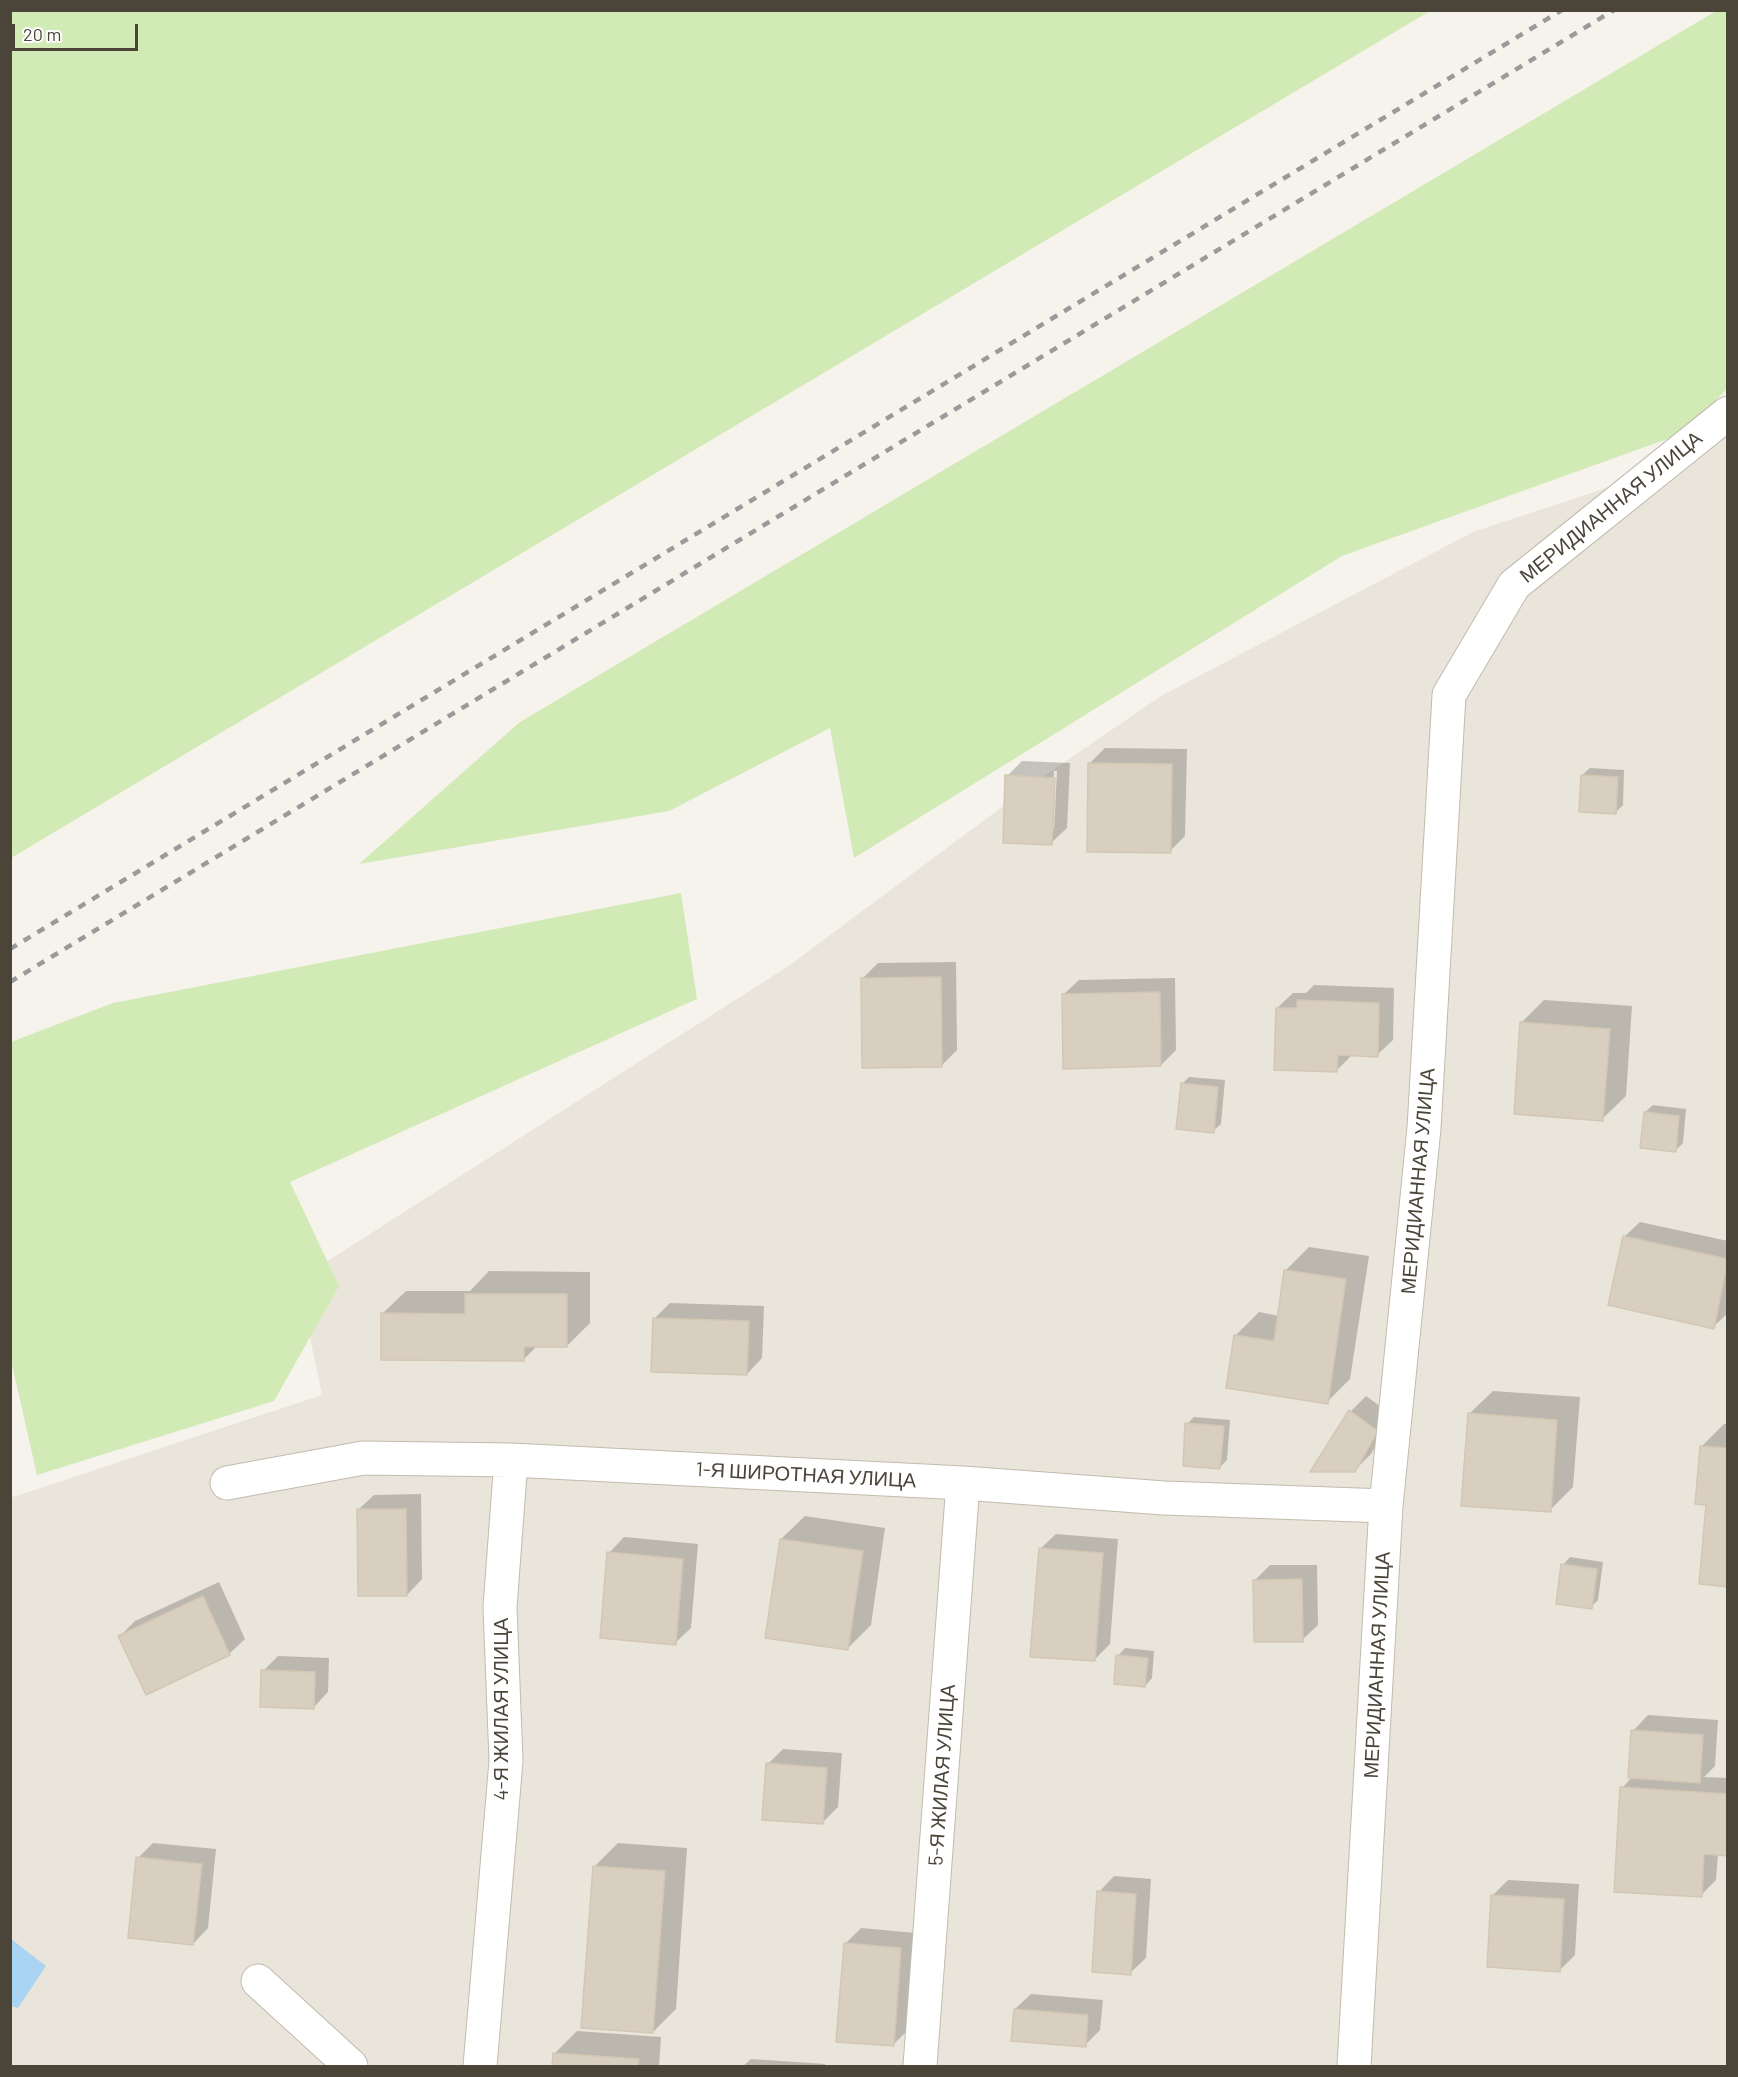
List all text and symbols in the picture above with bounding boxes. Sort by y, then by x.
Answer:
scale bar [15,12,141,50]
text: 20 m [23,23,61,45]
street label: МЕРИДИАННАЯ УЛИЦА [1515,426,1707,588]
street label: МЕРИДИАННАЯ УЛИЦА [1396,1067,1440,1295]
street label: 1-Я ШИРОТНАЯ УЛИЦА [695,1457,917,1493]
street label: МЕРИДИАННАЯ УЛИЦА [1359,1551,1395,1779]
street label: 4-Я ЖИЛАЯ УЛИЦА [489,1618,513,1800]
street label: 5-Я ЖИЛАЯ УЛИЦА [924,1683,960,1867]

